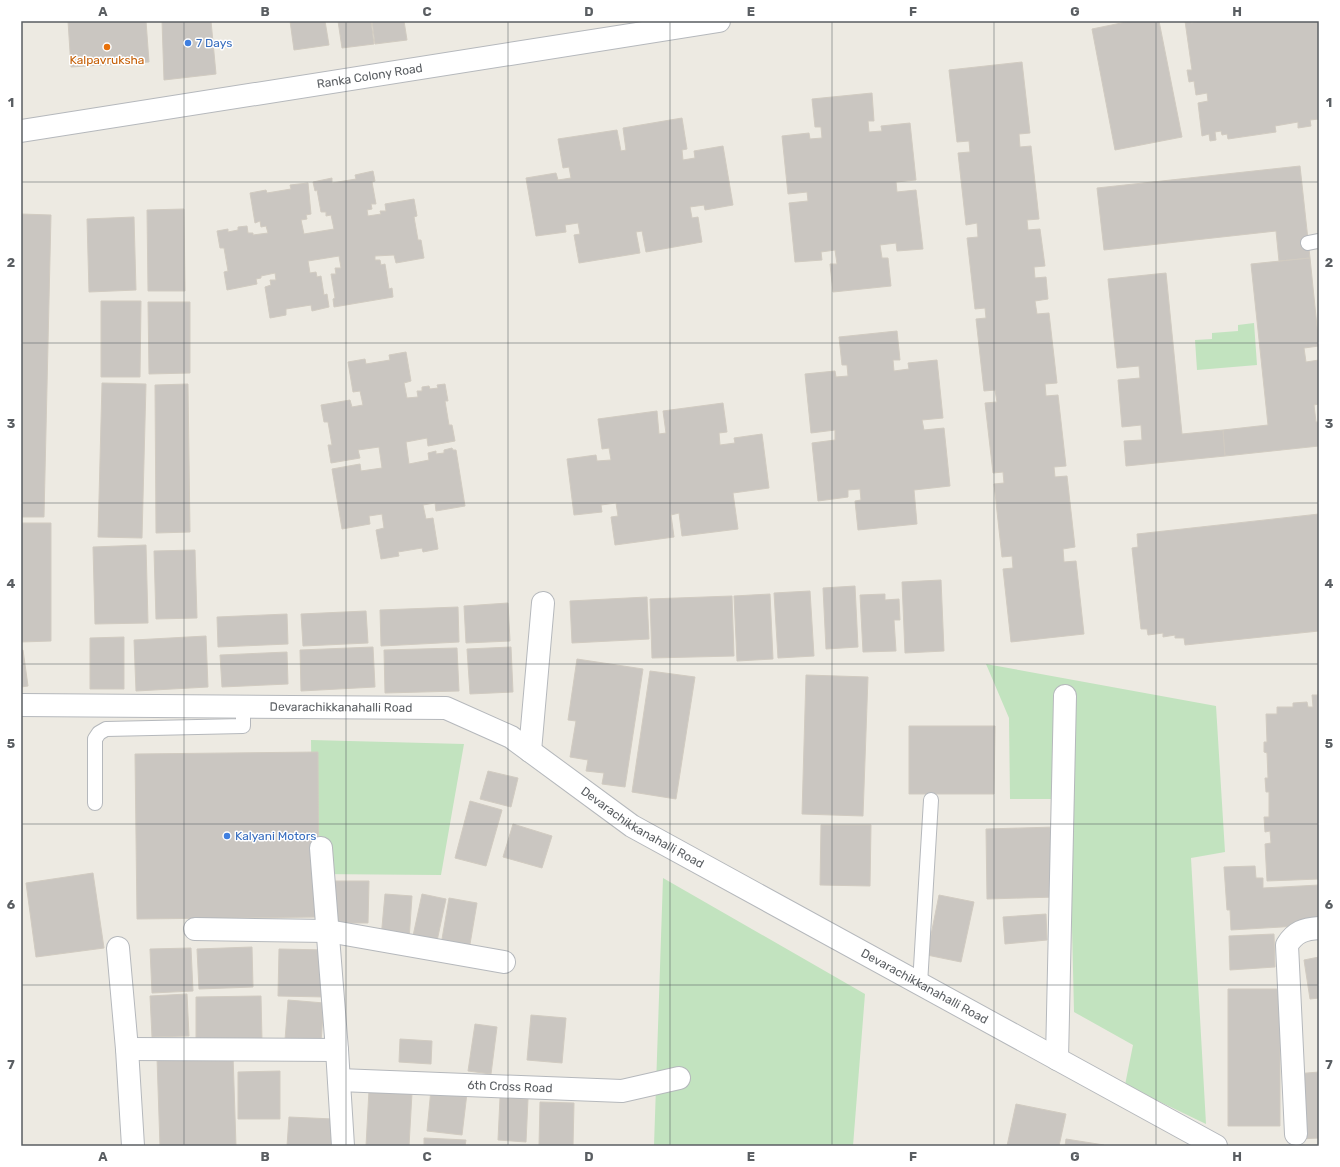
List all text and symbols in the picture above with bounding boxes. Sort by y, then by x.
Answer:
text: A [98,4,108,19]
text: B [260,4,270,19]
text: C [422,4,432,19]
text: D [584,4,594,19]
text: E [747,4,755,19]
text: F [909,4,917,19]
text: G [1070,4,1080,19]
text: H [1232,4,1242,19]
place label: 7 Days [196,36,232,50]
marker: 7 Days [183,38,193,48]
marker: Kalpavruksha [102,42,112,52]
place label: Kalpavruksha [70,53,144,67]
street label: Ranka Colony Road [316,61,424,91]
text: 1 [8,95,14,110]
text: 1 [1326,95,1332,110]
text: 2 [7,255,15,270]
text: 2 [1325,255,1333,270]
text: 3 [7,416,16,431]
text: 3 [1325,416,1334,431]
text: 4 [7,576,16,591]
text: 4 [1325,576,1334,591]
street label: Devarachikkanahalli Road [270,700,412,715]
text: 5 [7,736,15,751]
text: 5 [1325,736,1333,751]
street label: Devarachikkanahalli Road [578,784,706,871]
place label: Kalyani Motors [235,829,316,843]
marker: Kalyani Motors [222,831,232,841]
text: 6 [7,897,16,912]
text: 6 [1325,897,1334,912]
street label: Devarachikkanahalli Road [859,946,990,1027]
text: 7 [7,1057,15,1072]
text: 7 [1325,1057,1333,1072]
street label: 6th Cross Road [467,1078,553,1095]
text: A [98,1149,108,1164]
text: B [260,1149,270,1164]
text: C [422,1149,432,1164]
text: D [584,1149,594,1164]
text: E [747,1149,755,1164]
text: F [909,1149,917,1164]
text: G [1070,1149,1080,1164]
text: H [1232,1149,1242,1164]

